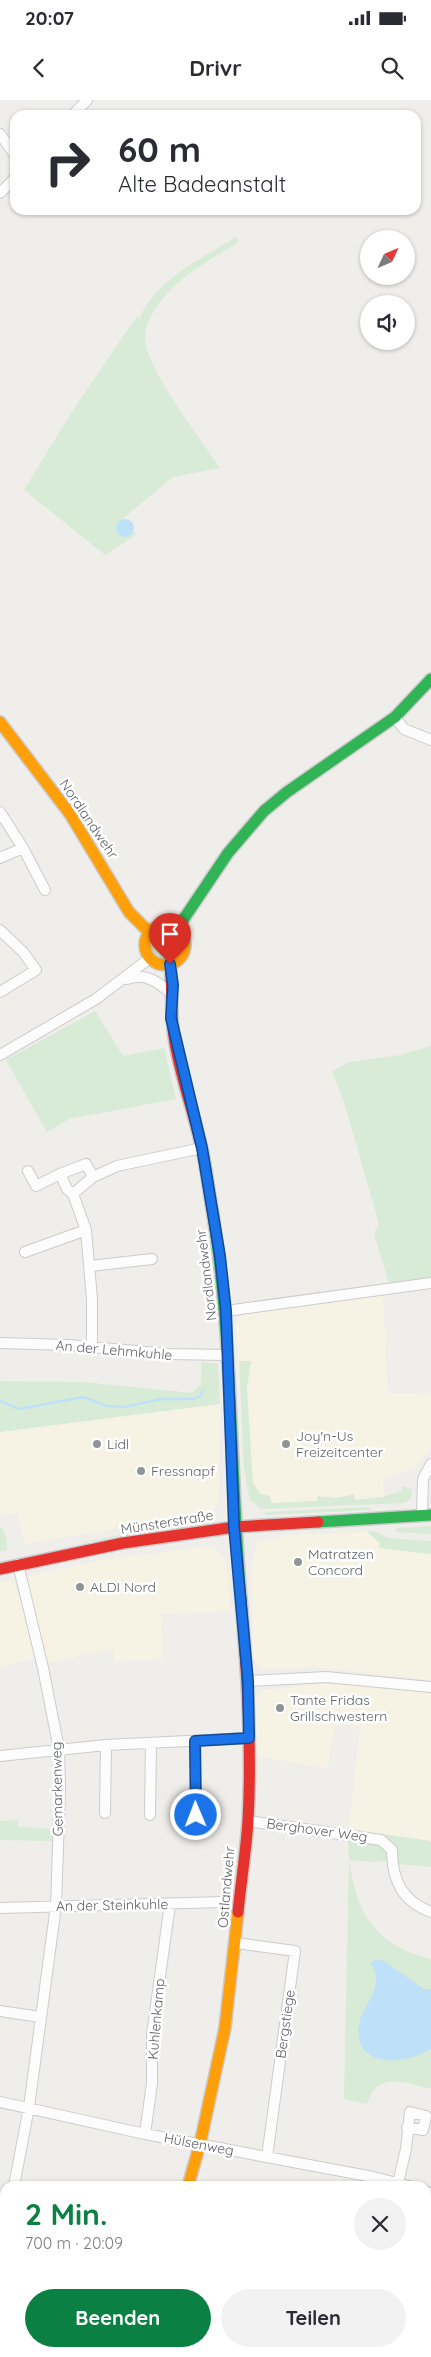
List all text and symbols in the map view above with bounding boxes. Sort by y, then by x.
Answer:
text: 20:07 [25,6,74,30]
icon: back [25,54,53,82]
text: Drivr [189,54,242,82]
icon: search [378,54,406,82]
text: 60 m [118,127,201,171]
icon: right [35,130,100,195]
text: Alte Badeanstalt [118,170,286,198]
north arrow [360,230,415,285]
map controls [360,230,415,350]
button: sound [360,295,415,350]
street label: Nordlandwehr [56,776,123,863]
pin [149,913,191,964]
icon: arrive [156,920,184,948]
street label: Nordlandwehr [191,1228,221,1322]
street label: An der Lehmkuhle [55,1336,173,1364]
place label: Joy'n-Us Freizeitcenter [296,1427,384,1461]
place label: Lidl [107,1435,129,1453]
marker: Lidl [91,1438,103,1450]
marker: Joy'n-Us Freizeitcenter [280,1438,292,1450]
place label: Fressnapf [151,1462,215,1480]
marker: Fressnapf [135,1465,147,1477]
street label: Münsterstraße [119,1506,215,1538]
place label: Matratzen Concord [308,1545,374,1579]
marker: Matratzen Concord [292,1556,304,1568]
place label: ALDI Nord [90,1578,156,1596]
marker: ALDI Nord [74,1581,86,1593]
place label: Tante Fridas Grillschwestern [290,1691,387,1725]
marker: Tante Fridas Grillschwestern [274,1702,286,1714]
street label: Gemarkenweg [47,1742,67,1836]
position arrow [169,1788,221,1840]
street label: Berghover Weg [265,1814,369,1846]
street label: Ostlandwehr [213,1845,239,1929]
street label: An der Steinkuhle [56,1895,168,1915]
street label: Kuhlenkamp [143,1978,169,2060]
street label: Bergstiege [271,1988,299,2060]
street label: Hülsenweg [162,2128,236,2160]
text: 2 Min. [25,2195,107,2233]
button: close [354,2198,406,2250]
text: 700 m · 20:09 [25,2233,123,2253]
button: Beenden [25,2289,211,2347]
button: Teilen [221,2289,406,2347]

